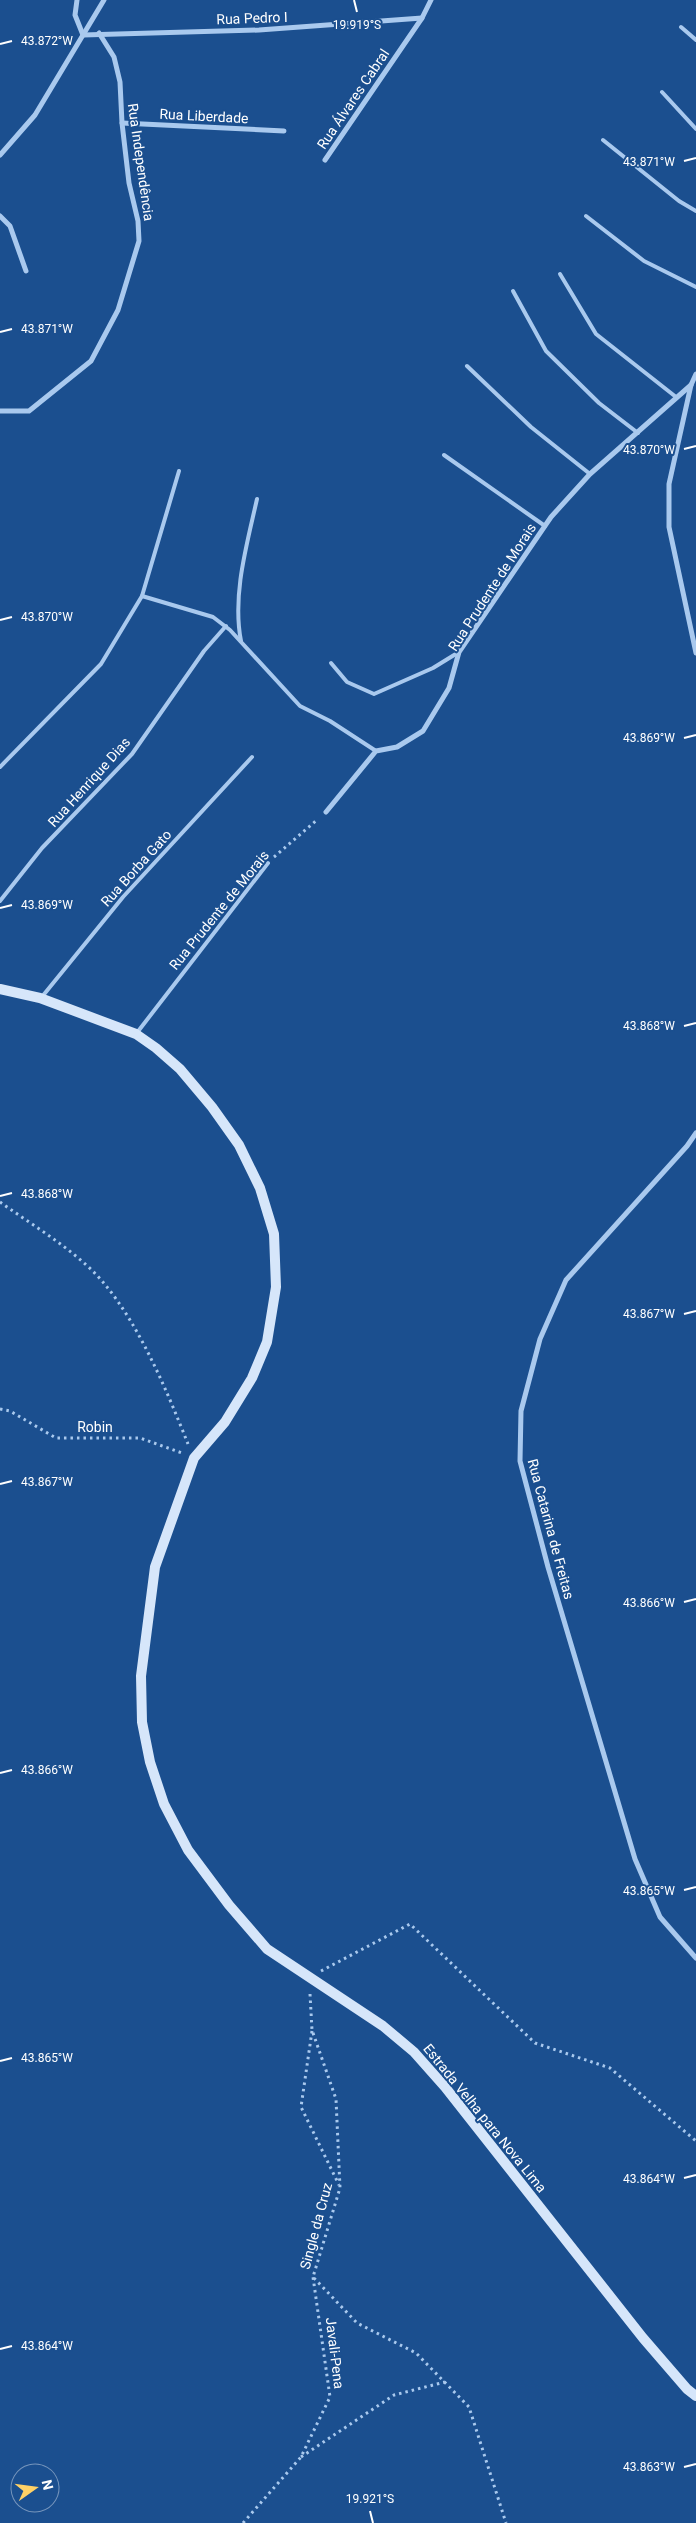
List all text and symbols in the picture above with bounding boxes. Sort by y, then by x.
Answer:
street label: Rua Pedro I [216,9,288,27]
text: 19.919°S [333,18,381,32]
text: 43.872°W [21,34,73,48]
street label: Rua Álvares Cabral [313,45,392,152]
street label: Rua Independência [125,102,157,222]
street label: Rua Liberdade [159,106,249,126]
text: 43.871°W [623,155,675,169]
text: 43.871°W [21,322,73,336]
text: 43.870°W [623,443,675,457]
street label: Rua Prudente de Morais [445,520,539,654]
text: 43.870°W [21,610,73,624]
text: 43.869°W [623,731,675,745]
street label: Rua Henrique Dias [45,734,133,830]
street label: Rua Borba Gato [97,826,175,910]
street label: Rua Prudente de Morais [166,847,272,973]
text: 43.869°W [21,898,73,912]
text: 43.868°W [623,1019,675,1033]
text: 43.868°W [21,1187,73,1201]
text: 43.867°W [623,1307,675,1321]
street label: Robin [77,1419,113,1435]
street label: Rua Catarina de Freitas [525,1457,577,1601]
text: 43.867°W [21,1475,73,1489]
text: 43.866°W [623,1596,675,1610]
text: 43.866°W [21,1763,73,1777]
text: 43.865°W [623,1884,675,1898]
street label: Estrada Velha para Nova Lima [420,2040,550,2196]
text: 43.865°W [21,2051,73,2065]
text: 43.864°W [623,2172,675,2186]
street label: Single da Cruz [297,2181,335,2271]
street label: Javali-Pena [323,2316,347,2390]
text: 43.864°W [21,2339,73,2353]
text: 43.863°W [623,2460,675,2474]
north arrow [10,2463,60,2513]
text: N [39,2478,57,2492]
text: 19.921°S [346,2492,394,2506]

